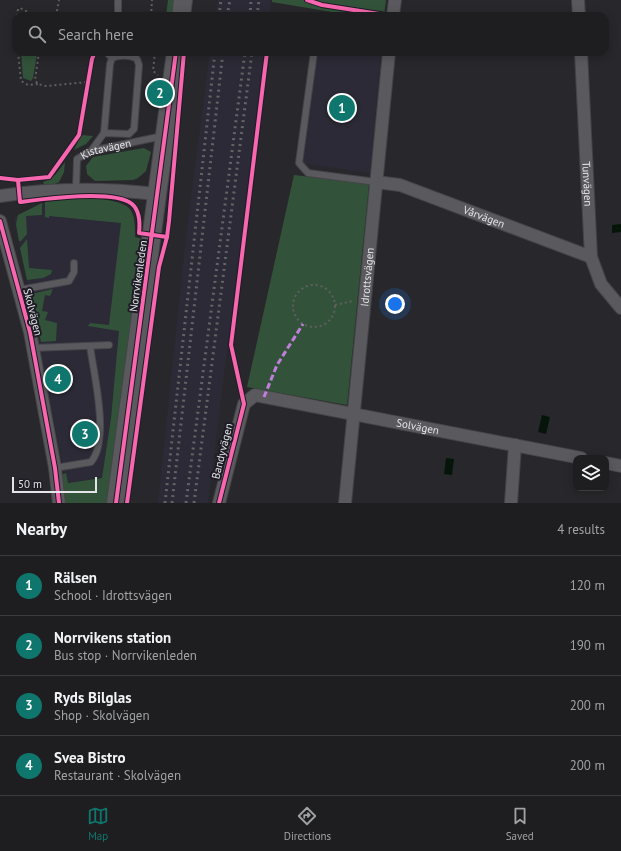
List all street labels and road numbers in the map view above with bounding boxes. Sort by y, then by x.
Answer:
street label: Kistavägen [78,136,132,163]
street label: Tunvägen [579,161,596,207]
street label: Vårvägen [460,202,507,231]
street label: Norrvikenleden [126,239,150,313]
street label: Idrottsvägen [357,247,377,307]
street label: Skolvägen [20,287,46,337]
street label: Solvägen [395,415,440,437]
street label: Bandyvägen [208,422,236,480]

